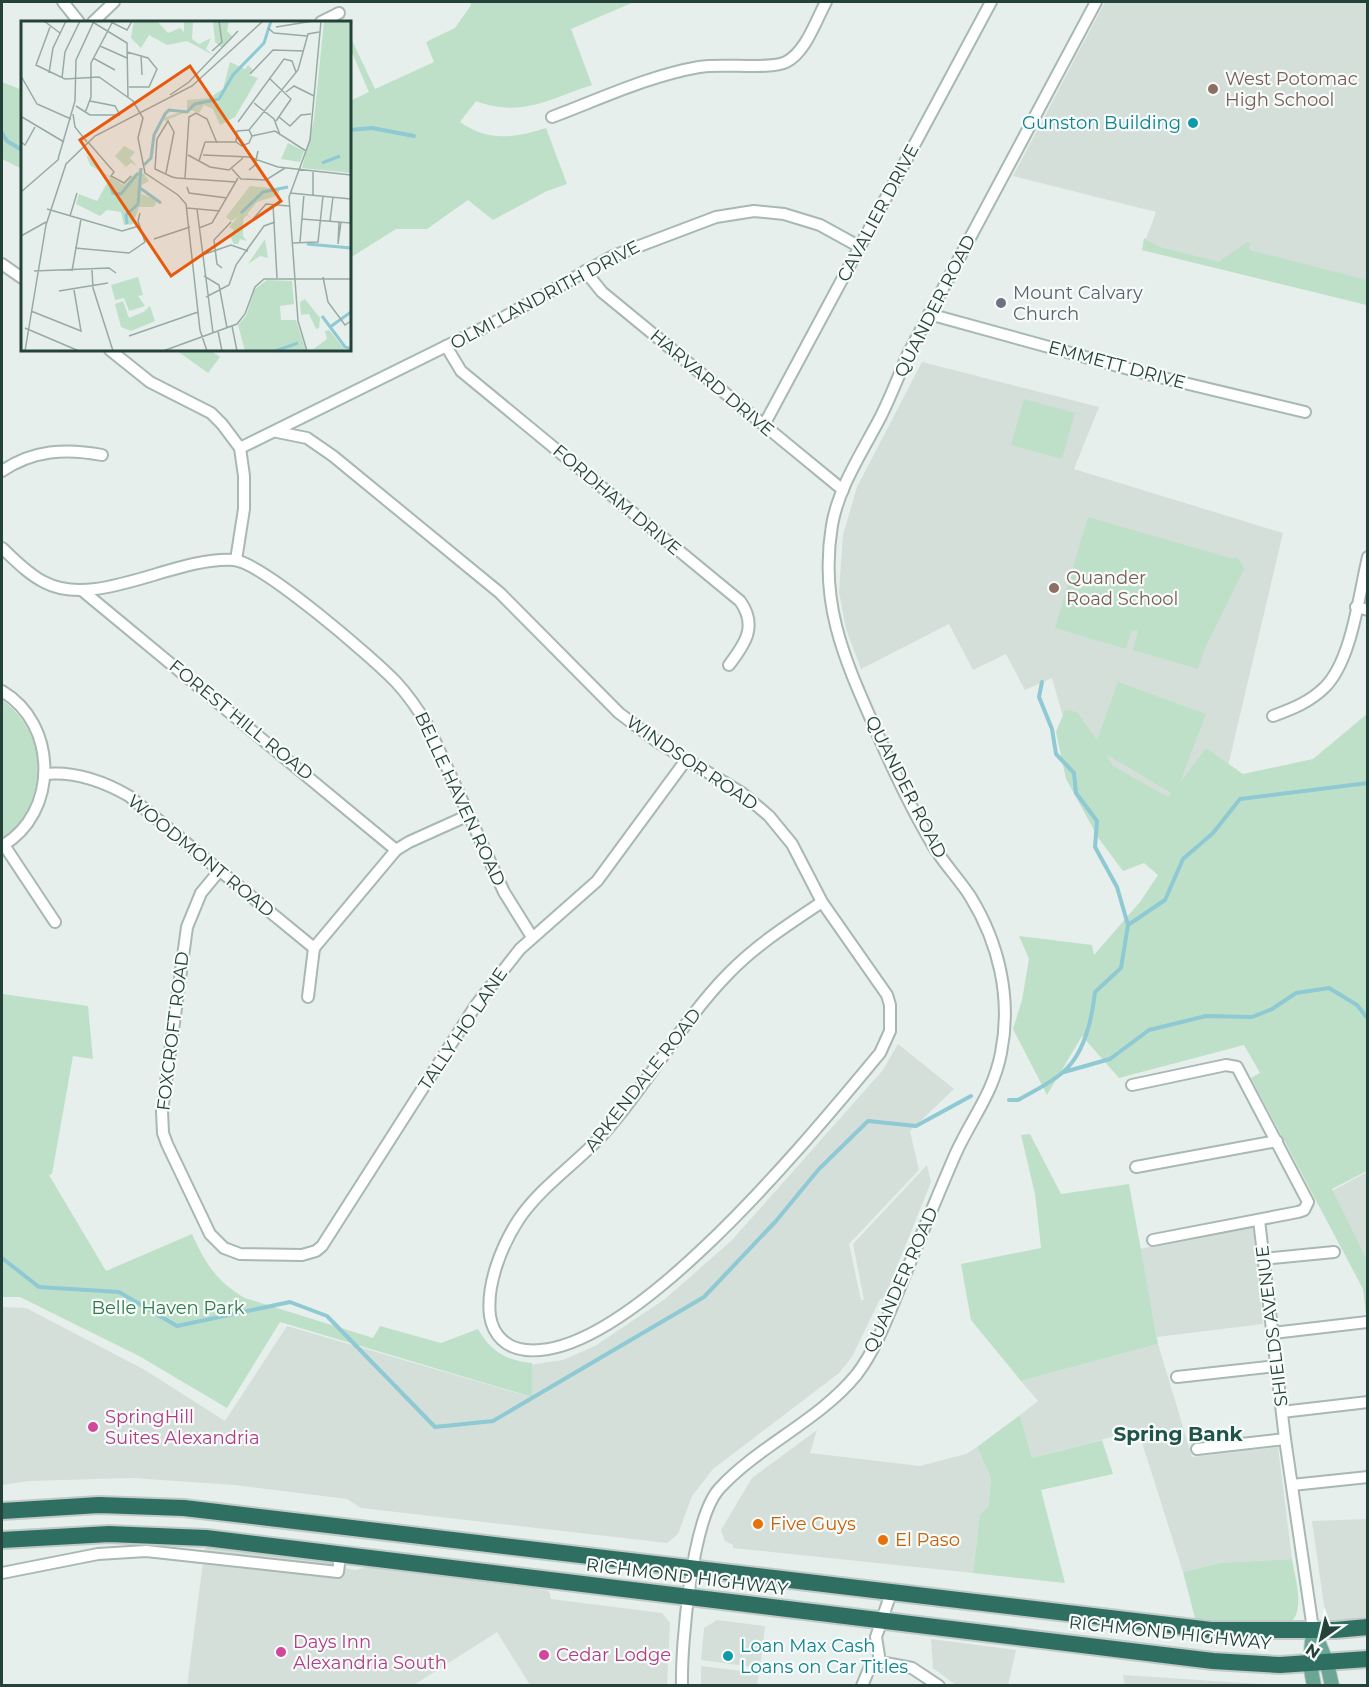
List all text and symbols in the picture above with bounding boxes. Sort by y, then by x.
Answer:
inset map [21,21,351,351]
place label: West Potomac High School [1225,68,1358,111]
marker: West Potomac High School [1206,82,1220,96]
place label: Gunston Building [1022,112,1181,134]
marker: Gunston Building [1186,116,1200,130]
street label: CAVALIER DRIVE [832,140,924,286]
street label: QUANDER ROAD [890,231,980,381]
street label: OLMI LANDRITH DRIVE [446,236,644,354]
place label: Mount Calvary Church [1013,282,1143,325]
marker: Mount Calvary Church [994,296,1008,310]
street label: HARVARD DRIVE [645,325,779,441]
street label: EMMETT DRIVE [1046,336,1188,394]
street label: FORDHAM DRIVE [548,440,686,560]
place label: Quander Road School [1066,567,1178,610]
marker: Quander Road School [1047,581,1061,595]
street label: FOREST HILL ROAD [165,655,317,785]
street label: BELLE HAVEN ROAD [410,708,510,890]
street label: WINDSOR ROAD [622,711,762,815]
street label: QUANDER ROAD [861,712,951,862]
street label: WOODMONT ROAD [123,790,279,922]
street label: FOXCROFT ROAD [152,950,194,1112]
street label: TALLY HO LANE [414,963,512,1095]
street label: ARKENDALE ROAD [580,1004,706,1156]
street label: QUANDER ROAD [859,1204,943,1356]
street label: SHIELDS AVENUE [1251,1244,1293,1408]
park label: Belle Haven Park [91,1297,245,1319]
place label: SpringHill Suites Alexandria [105,1406,260,1449]
marker: SpringHill Suites Alexandria [86,1420,100,1434]
district label: Spring Bank [1113,1422,1244,1446]
place label: Five Guys [770,1513,856,1535]
marker: Five Guys [751,1517,765,1531]
place label: El Paso [895,1529,960,1551]
marker: El Paso [876,1533,890,1547]
street label: RICHMOND HIGHWAY [585,1554,790,1600]
north arrow [1291,1609,1351,1669]
street label: RICHMOND HIGHWAY [1068,1611,1273,1655]
place label: Days Inn Alexandria South [293,1631,447,1674]
place label: Loan Max Cash Loans on Car Titles [740,1635,908,1678]
text: N [1302,1640,1324,1663]
place label: Cedar Lodge [556,1644,671,1666]
marker: Days Inn Alexandria South [274,1645,288,1659]
marker: Cedar Lodge [537,1648,551,1662]
marker: Loan Max Cash Loans on Car Titles [721,1649,735,1663]

